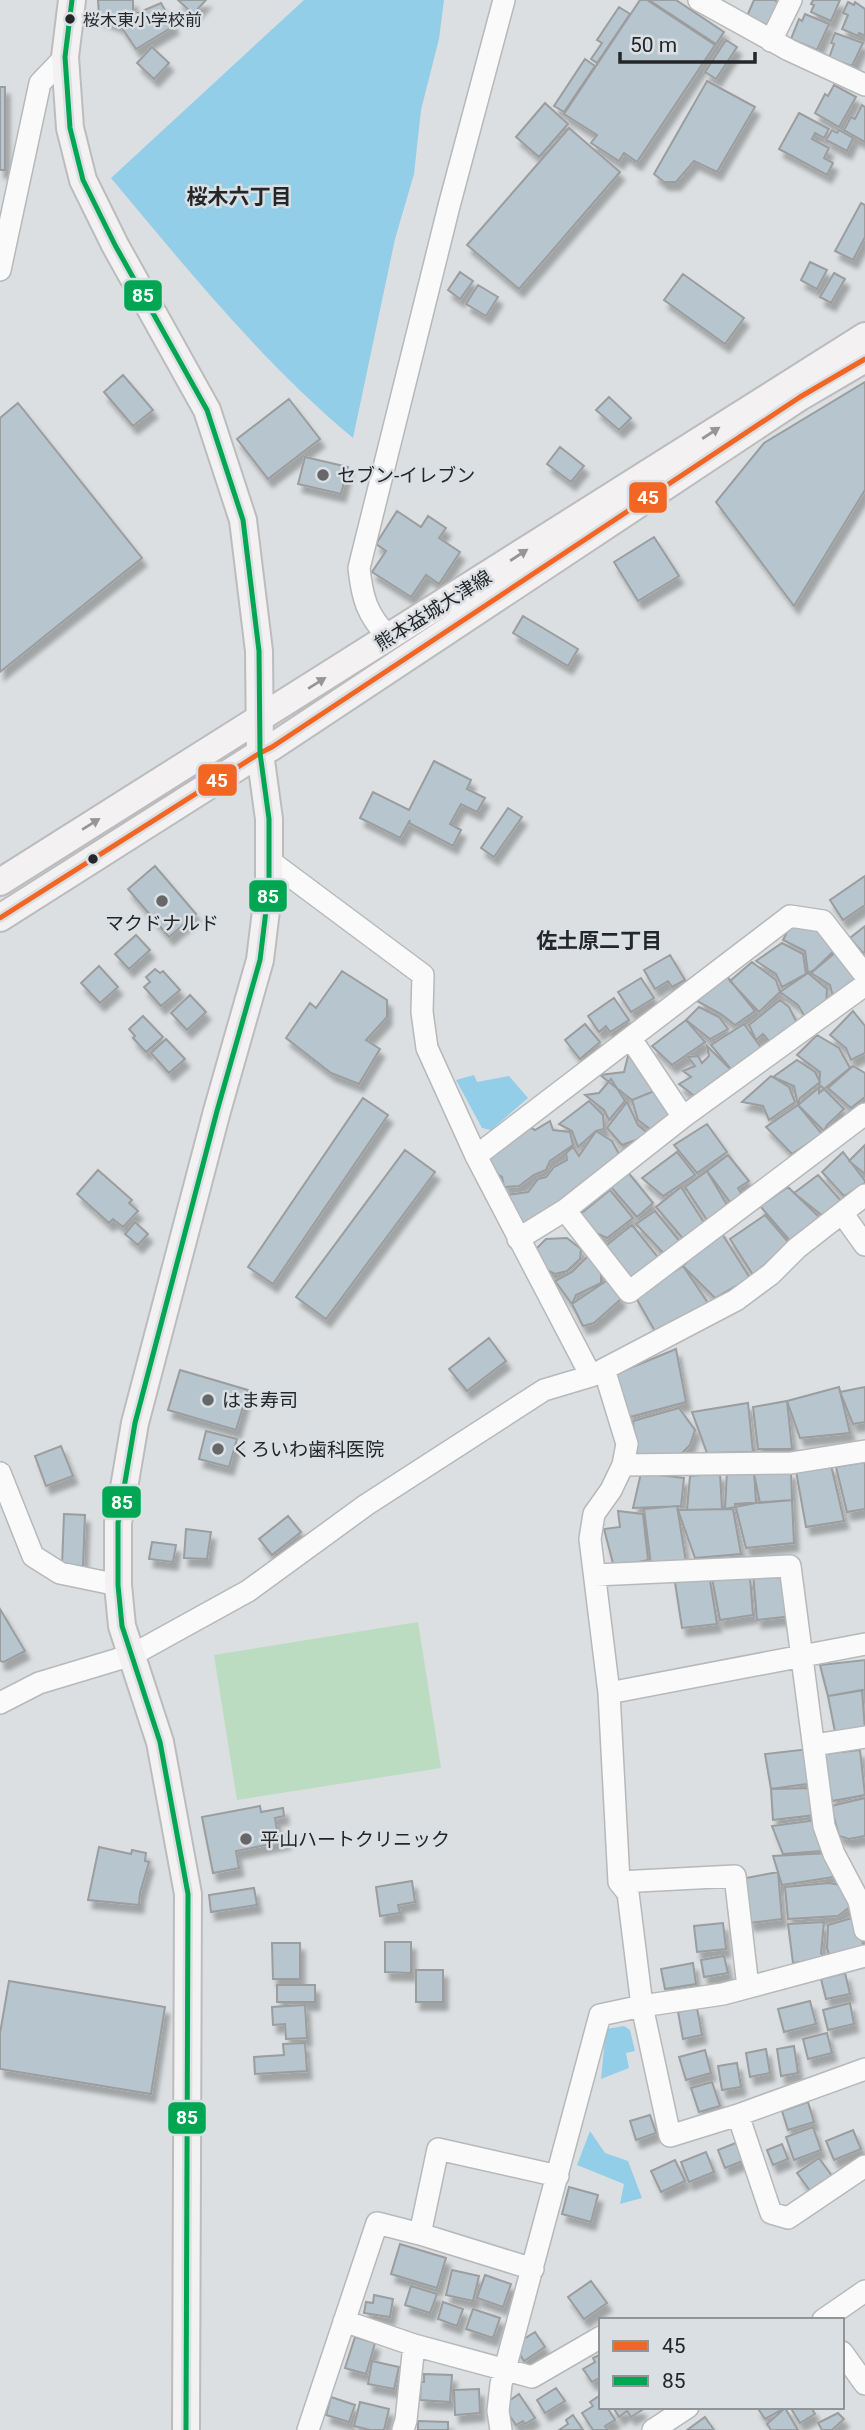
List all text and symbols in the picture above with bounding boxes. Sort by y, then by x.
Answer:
place label: 桜木東小学校前 [83,10,202,30]
marker: 桜木東小学校前 [63,12,77,26]
scale bar [620,21,755,65]
text: 50 m [630,33,677,57]
district label: 桜木六丁目 [187,185,292,209]
line badge: 85 [123,279,163,312]
text: 85 [132,284,154,307]
one-way arrow [701,427,720,440]
place label: セブン-イレブン [337,464,475,487]
marker: セブン-イレブン [315,467,331,483]
line badge: 45 [628,481,668,514]
text: 45 [637,486,659,509]
one-way arrow [509,549,529,562]
street label: 熊本益城大津線 [371,565,496,655]
one-way arrow [307,676,327,689]
line badge: 45 [197,763,238,797]
text: 45 [206,769,228,792]
one-way arrow [82,818,101,831]
unlabelled marker [86,852,100,866]
line badge: 85 [248,879,288,913]
text: 85 [257,885,279,908]
marker: マクドナルド [154,893,170,909]
place label: マクドナルド [105,912,219,935]
district label: 佐土原二丁目 [536,929,662,953]
place label: はま寿司 [222,1389,298,1412]
marker: はま寿司 [200,1392,216,1408]
place label: くろいわ歯科医院 [232,1438,384,1461]
marker: くろいわ歯科医院 [210,1441,226,1457]
line badge: 85 [101,1485,142,1519]
text: 85 [111,1491,133,1514]
place label: 平山ハートクリニック [260,1828,450,1851]
marker: 平山ハートクリニック [238,1831,254,1847]
line badge: 85 [167,2101,207,2135]
text: 85 [176,2106,198,2129]
legend [599,2318,844,2409]
text: 45 [662,2334,686,2358]
text: 85 [662,2369,686,2393]

